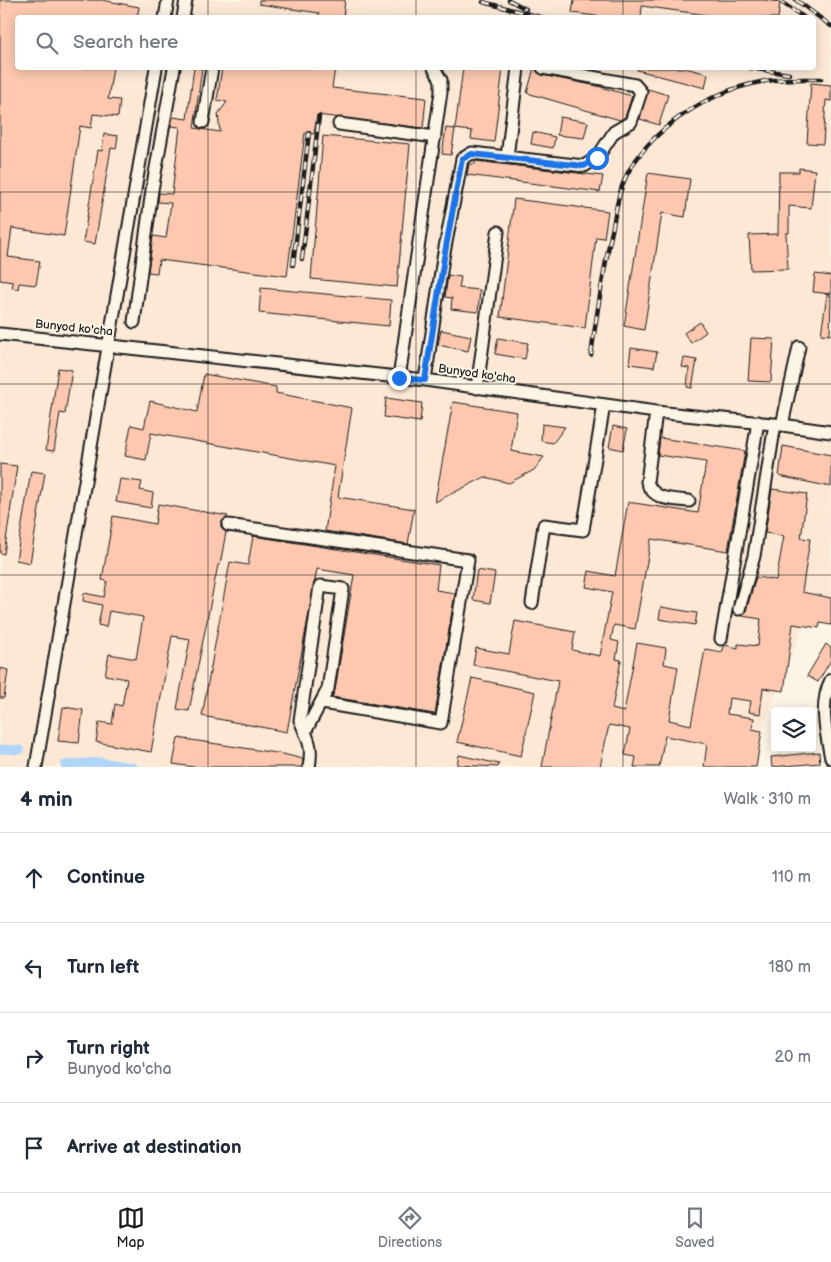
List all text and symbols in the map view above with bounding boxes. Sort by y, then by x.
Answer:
search box [15,15,816,70]
icon: search [33,29,61,57]
text: Search here [73,31,178,54]
route start [586,147,609,170]
street label: Bunyod ko'cha [34,316,114,340]
street label: Bunyod ko'cha [437,361,517,387]
route end [388,367,411,390]
map controls [771,707,816,752]
button: layers [771,707,816,752]
text: 4 min [20,787,73,812]
text: Walk · 310 m [723,790,811,809]
icon: ahead [20,864,48,892]
text: Continue [67,866,145,889]
text: 110 m [772,868,811,887]
icon: left [20,954,48,982]
text: Turn left [67,956,139,979]
text: 180 m [769,958,811,977]
text: Turn right [67,1037,150,1060]
icon: right [20,1044,48,1072]
text: 20 m [775,1048,811,1067]
text: Bunyod ko'cha [67,1060,171,1079]
icon: arrive [20,1134,48,1162]
text: Arrive at destination [67,1136,242,1159]
tab: Map [117,1204,145,1251]
tab: Directions [378,1204,442,1251]
tab: Saved [675,1204,714,1251]

